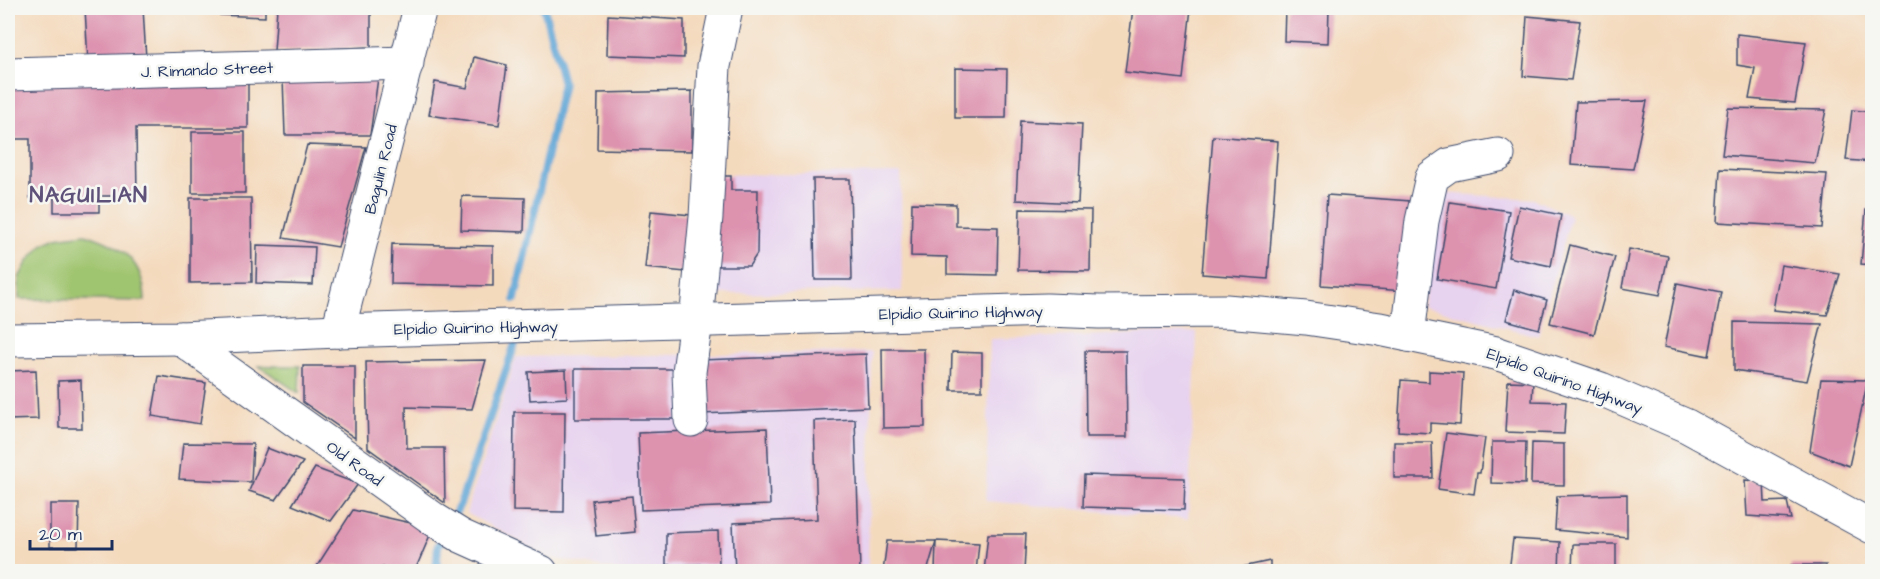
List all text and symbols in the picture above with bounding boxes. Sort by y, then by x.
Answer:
street label: J. Rimando Street [140,57,274,83]
street label: Bagulin Road [359,122,404,217]
district label: NAGUILIAN [30,180,148,211]
street label: Elpidio Quirino Highway [879,301,1043,326]
street label: Elpidio Quirino Highway [394,316,558,341]
street label: Elpidio Quirino Highway [1483,343,1646,420]
street label: Old Road [322,436,387,492]
scale bar [30,513,112,551]
text: 20 m [39,522,82,547]

